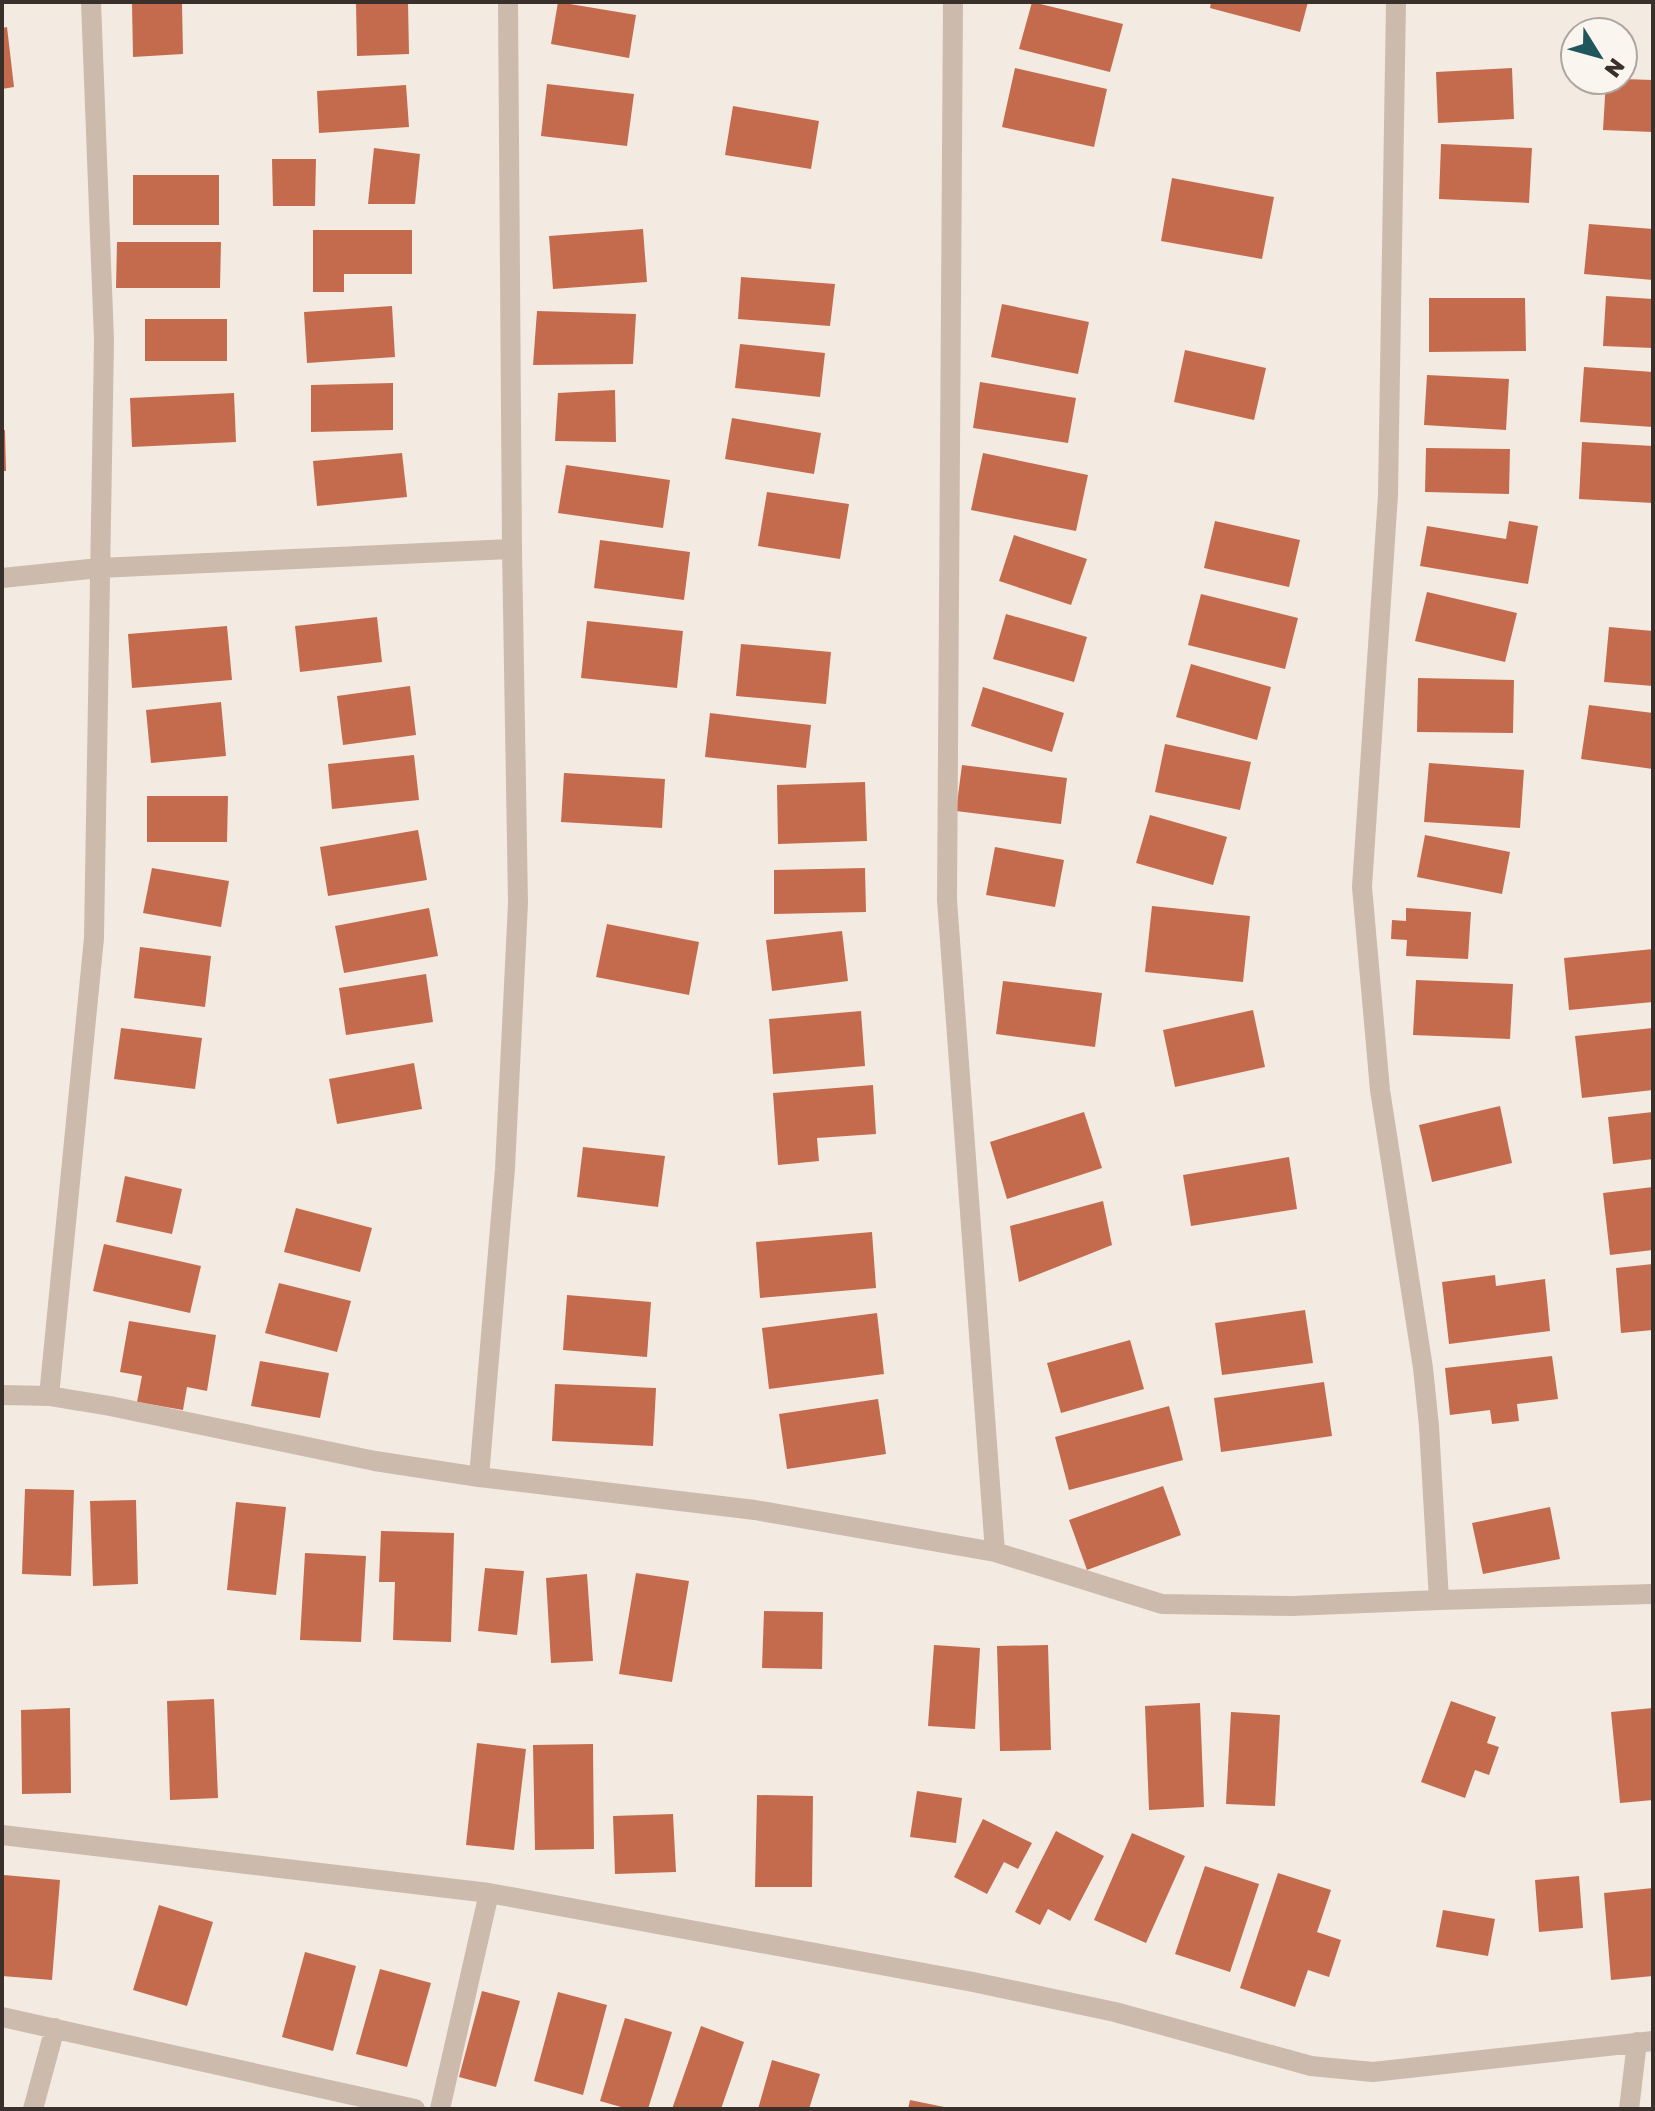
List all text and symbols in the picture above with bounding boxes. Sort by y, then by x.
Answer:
north arrow [1559,16,1639,96]
text: N [1600,54,1631,83]

